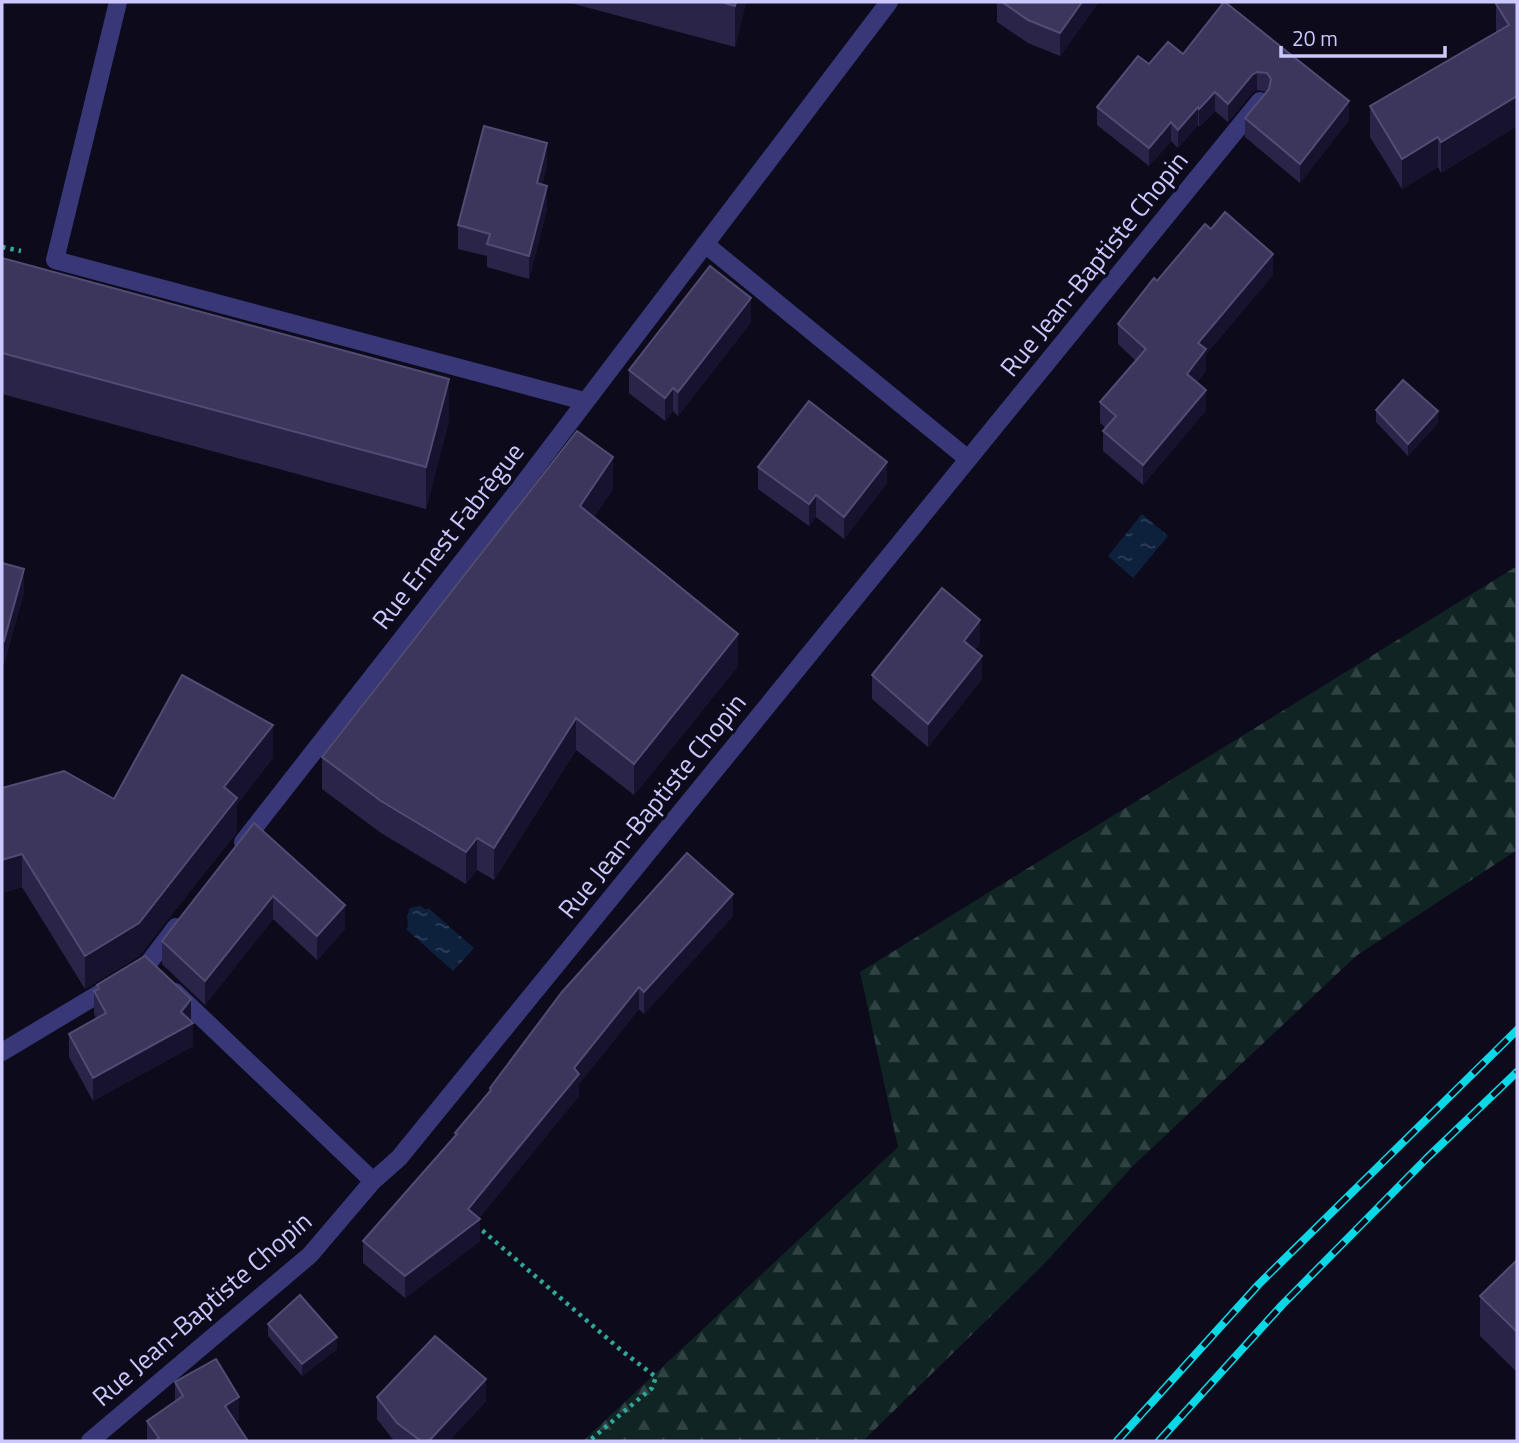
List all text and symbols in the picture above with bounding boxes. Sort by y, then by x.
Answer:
scale bar [1281,14,1446,58]
text: 20 m [1292,22,1338,54]
street label: Rue Jean-Baptiste Chopin [990,143,1197,385]
street label: Rue Ernest Fabrègue [362,434,533,637]
street label: Rue Jean-Baptiste Chopin [548,685,755,927]
street label: Rue Jean-Baptiste Chopin [83,1202,320,1415]

